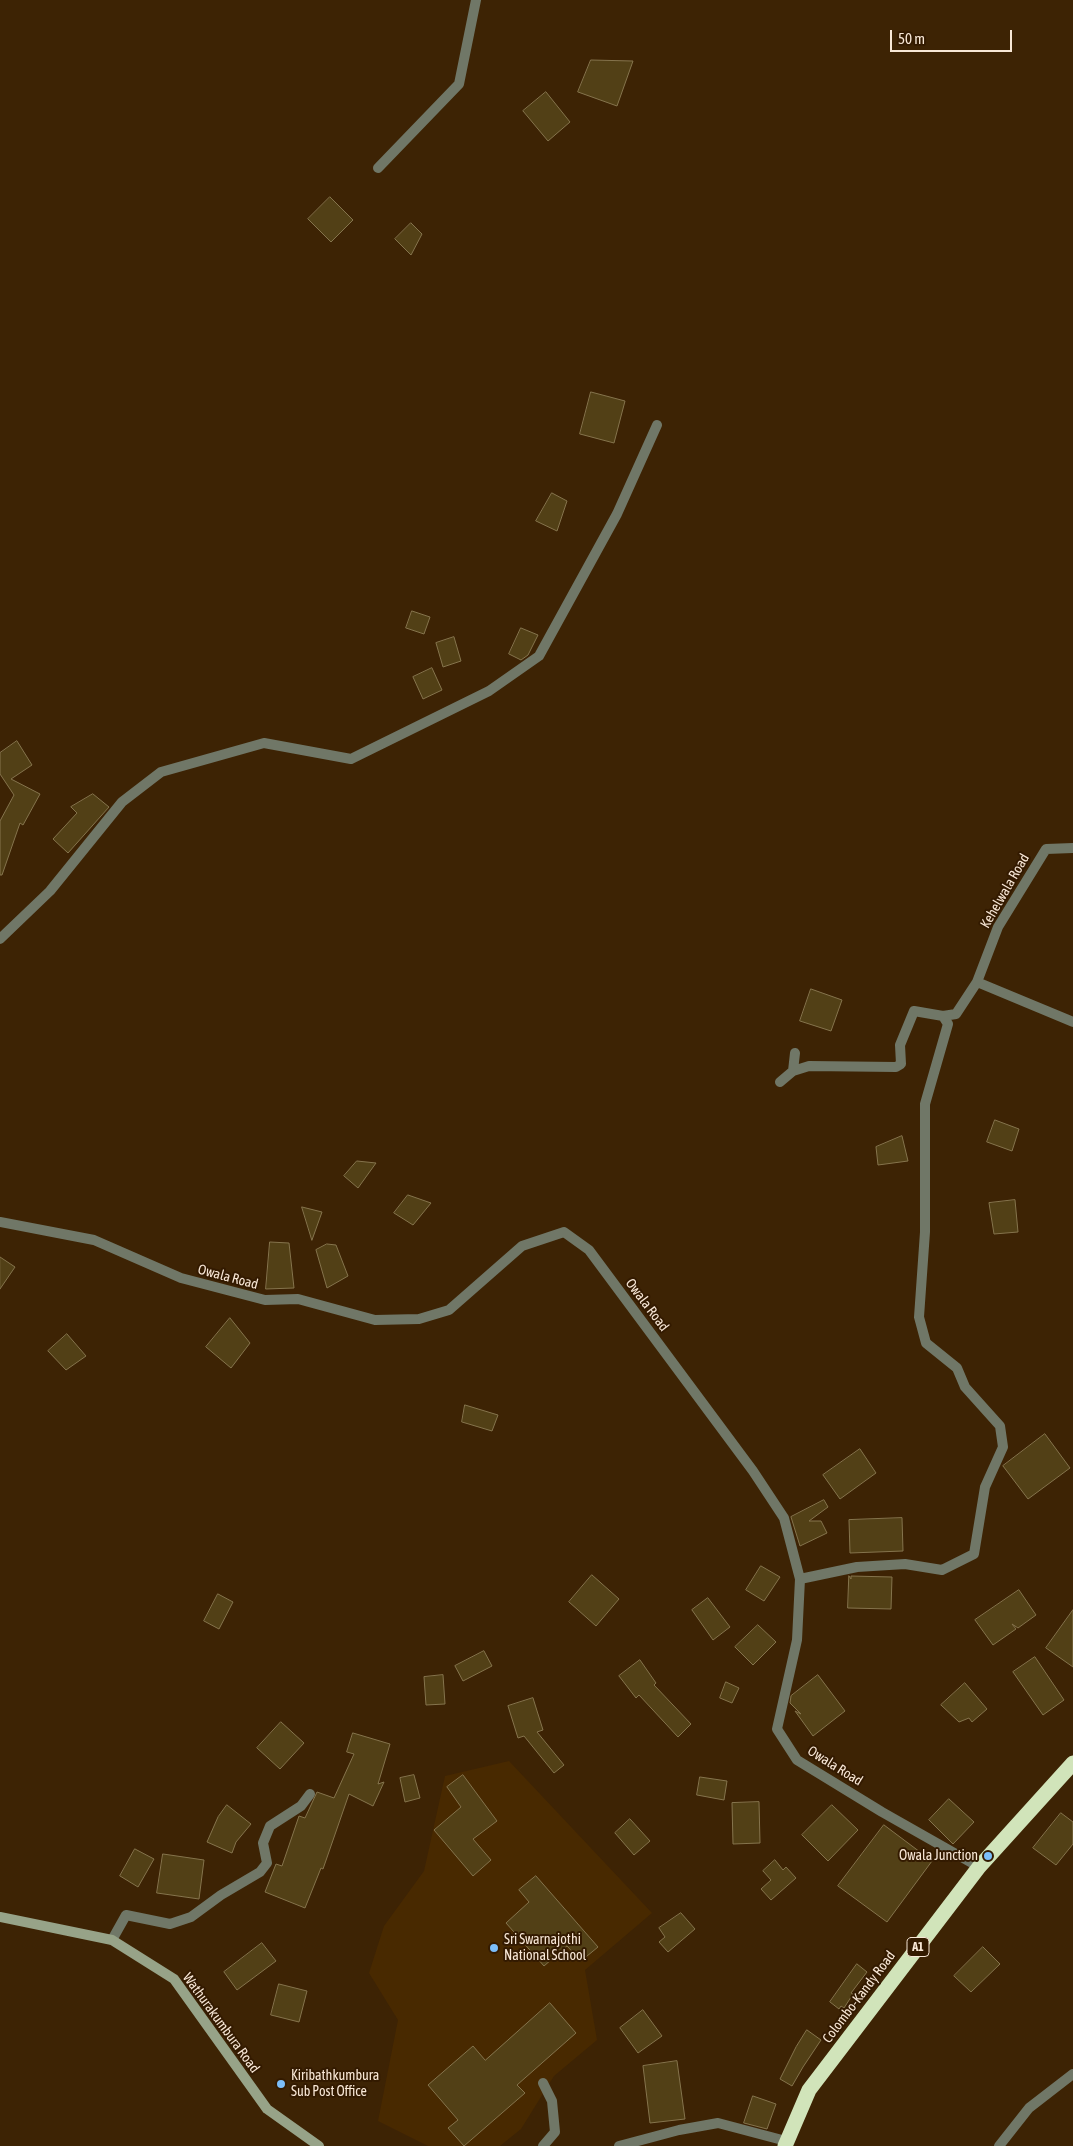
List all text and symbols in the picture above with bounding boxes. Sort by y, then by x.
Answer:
scale bar [893,20,1016,52]
text: 50 m [898,30,925,47]
street label: Kehelwala Road [977,851,1033,931]
street label: Owala Road [196,1261,260,1293]
street label: Owala Road [622,1275,672,1335]
street label: Owala Road [804,1743,866,1789]
place label: Owala Junction [899,1848,978,1864]
marker: Owala Junction [982,1850,994,1862]
place label: Sri Swarnajothi National School [504,1932,586,1964]
road number: A1 [907,1938,929,1956]
marker: Sri Swarnajothi National School [488,1942,500,1954]
street label: Colombo-Kandy Road [819,1948,899,2046]
street label: Wathurakumbura Road [179,1970,263,2076]
place label: Kiribathkumbura Sub Post Office [291,2068,379,2100]
marker: Kiribathkumbura Sub Post Office [275,2078,287,2090]

